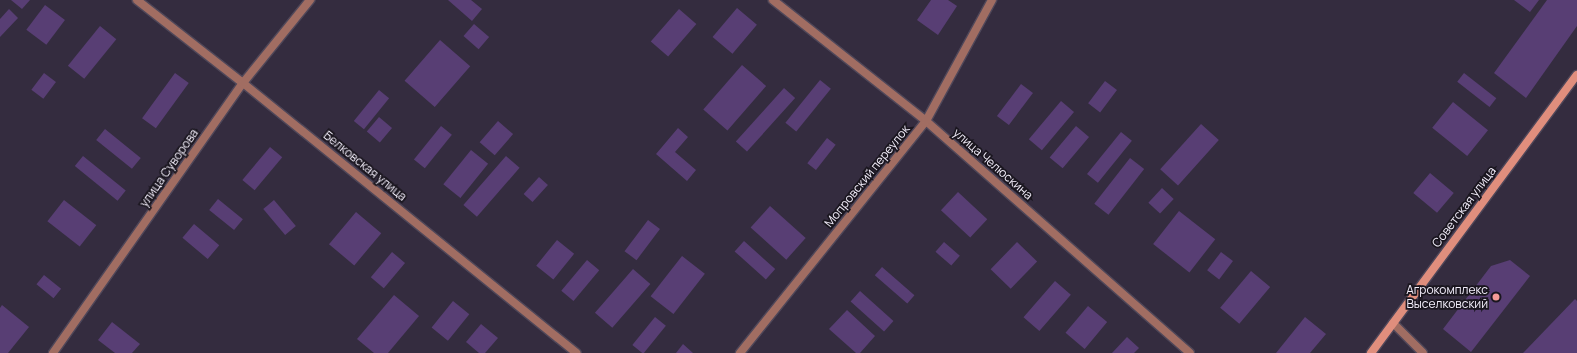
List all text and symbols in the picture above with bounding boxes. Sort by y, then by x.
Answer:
street label: Мопровский переулок [821,122,913,230]
street label: улица Суворова [137,126,201,210]
street label: улица Челюскина [950,126,1036,202]
street label: Белковская улица [321,128,409,204]
street label: Советская улица [1429,164,1499,250]
place label: Агрокомплекс Выселковский [1406,283,1488,311]
marker: Агрокомплекс Выселковский [1491,292,1501,302]

